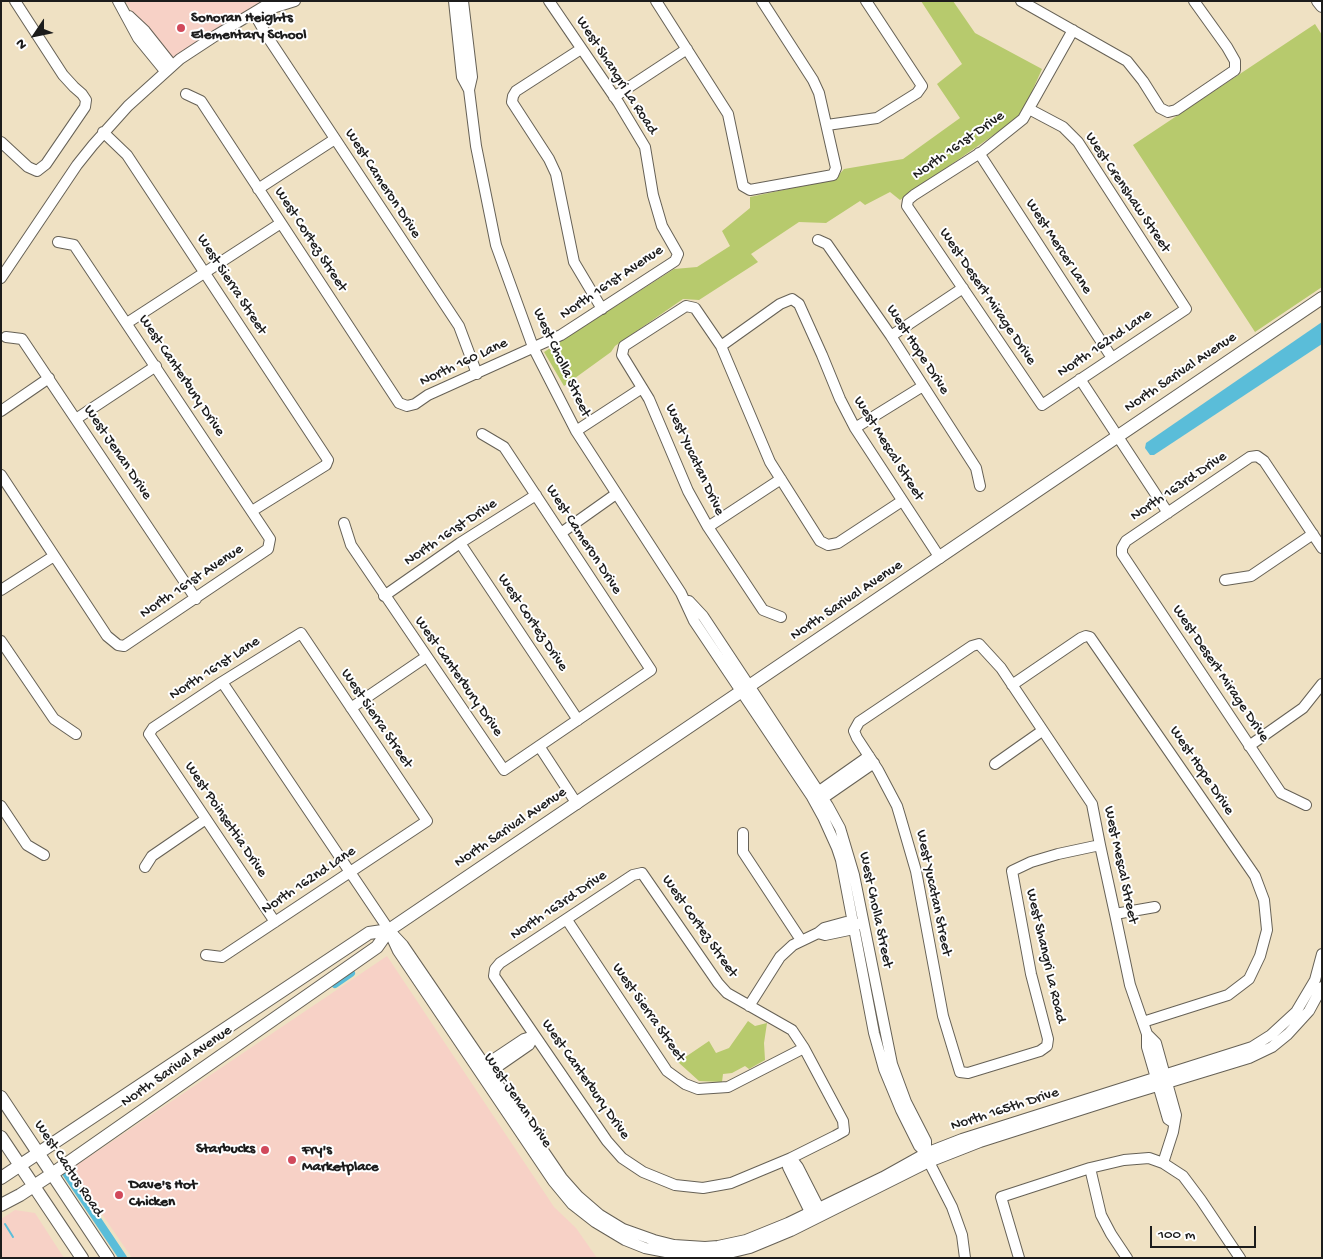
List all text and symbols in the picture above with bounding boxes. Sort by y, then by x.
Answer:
north arrow [10,10,60,60]
place label: Sonoran Heights Elementary School [191,10,307,45]
street label: West Shangri La Road [571,14,661,138]
marker: Sonoran Heights Elementary School [175,22,187,34]
text: N [13,35,32,52]
street label: North 161st Drive [910,108,1008,184]
street label: West Cameron Drive [340,126,424,242]
street label: West Crenshaw Street [1080,129,1174,257]
street label: West Cortez Street [270,184,350,296]
street label: West Mercer Lane [1021,196,1095,298]
street label: West Desert Mirage Drive [934,225,1040,369]
street label: West Sierra Street [192,231,270,339]
street label: North 161st Avenue [557,242,667,324]
street label: West Hope Drive [881,302,953,398]
street label: West Cholla Street [528,306,594,420]
street label: North 162nd Lane [1054,306,1156,382]
street label: West Canterbury Drive [134,312,228,440]
street label: North Sarival Avenue [1122,329,1240,417]
street label: North 160 Lane [417,335,511,391]
street label: West Mescal Street [849,394,927,504]
street label: West Yucatan Drive [660,401,728,519]
street label: West Jenan Drive [79,402,155,504]
street label: North 163rd Drive [1127,448,1231,526]
street label: West Cameron Drive [541,482,625,598]
street label: North 161st Drive [401,495,501,571]
street label: North 161st Avenue [137,541,247,623]
street label: North Sarival Avenue [788,557,906,645]
street label: West Cortez Drive [493,571,571,675]
street label: West Desert Mirage Drive [1167,602,1273,746]
street label: West Canterbury Drive [410,614,506,740]
street label: North 161st Lane [166,633,264,705]
street label: West Sierra Street [336,666,416,772]
street label: West Hope Drive [1165,723,1237,819]
street label: West Poinsettia Drive [180,759,270,881]
street label: North Sarival Avenue [452,784,570,872]
street label: West Mescal Street [1099,805,1141,925]
street label: West Yucatan Street [911,828,955,958]
street label: North 162nd Lane [258,843,360,919]
street label: West Cholla Street [854,850,896,970]
street label: North 163rd Drive [507,867,611,945]
street label: West Cortez Street [657,872,741,982]
street label: West Shangri La Road [1021,887,1069,1025]
street label: West Sierra Street [607,960,689,1066]
street label: West Canterbury Drive [537,1017,633,1143]
street label: North Sarival Avenue [118,1022,236,1112]
street label: West Jenan Drive [479,1050,555,1152]
street label: North 165th Drive [949,1084,1061,1136]
street label: West Cactus Road [29,1117,107,1221]
place label: Starbucks [196,1141,255,1159]
place label: Fry's Marketplace [302,1142,378,1177]
marker: Starbucks [259,1144,271,1156]
marker: Fry's Marketplace [286,1154,298,1166]
place label: Dave's Hot Chicken [129,1177,197,1212]
marker: Dave's Hot Chicken [113,1189,125,1201]
scale bar [1153,1216,1259,1248]
text: 100 m [1158,1226,1195,1244]

